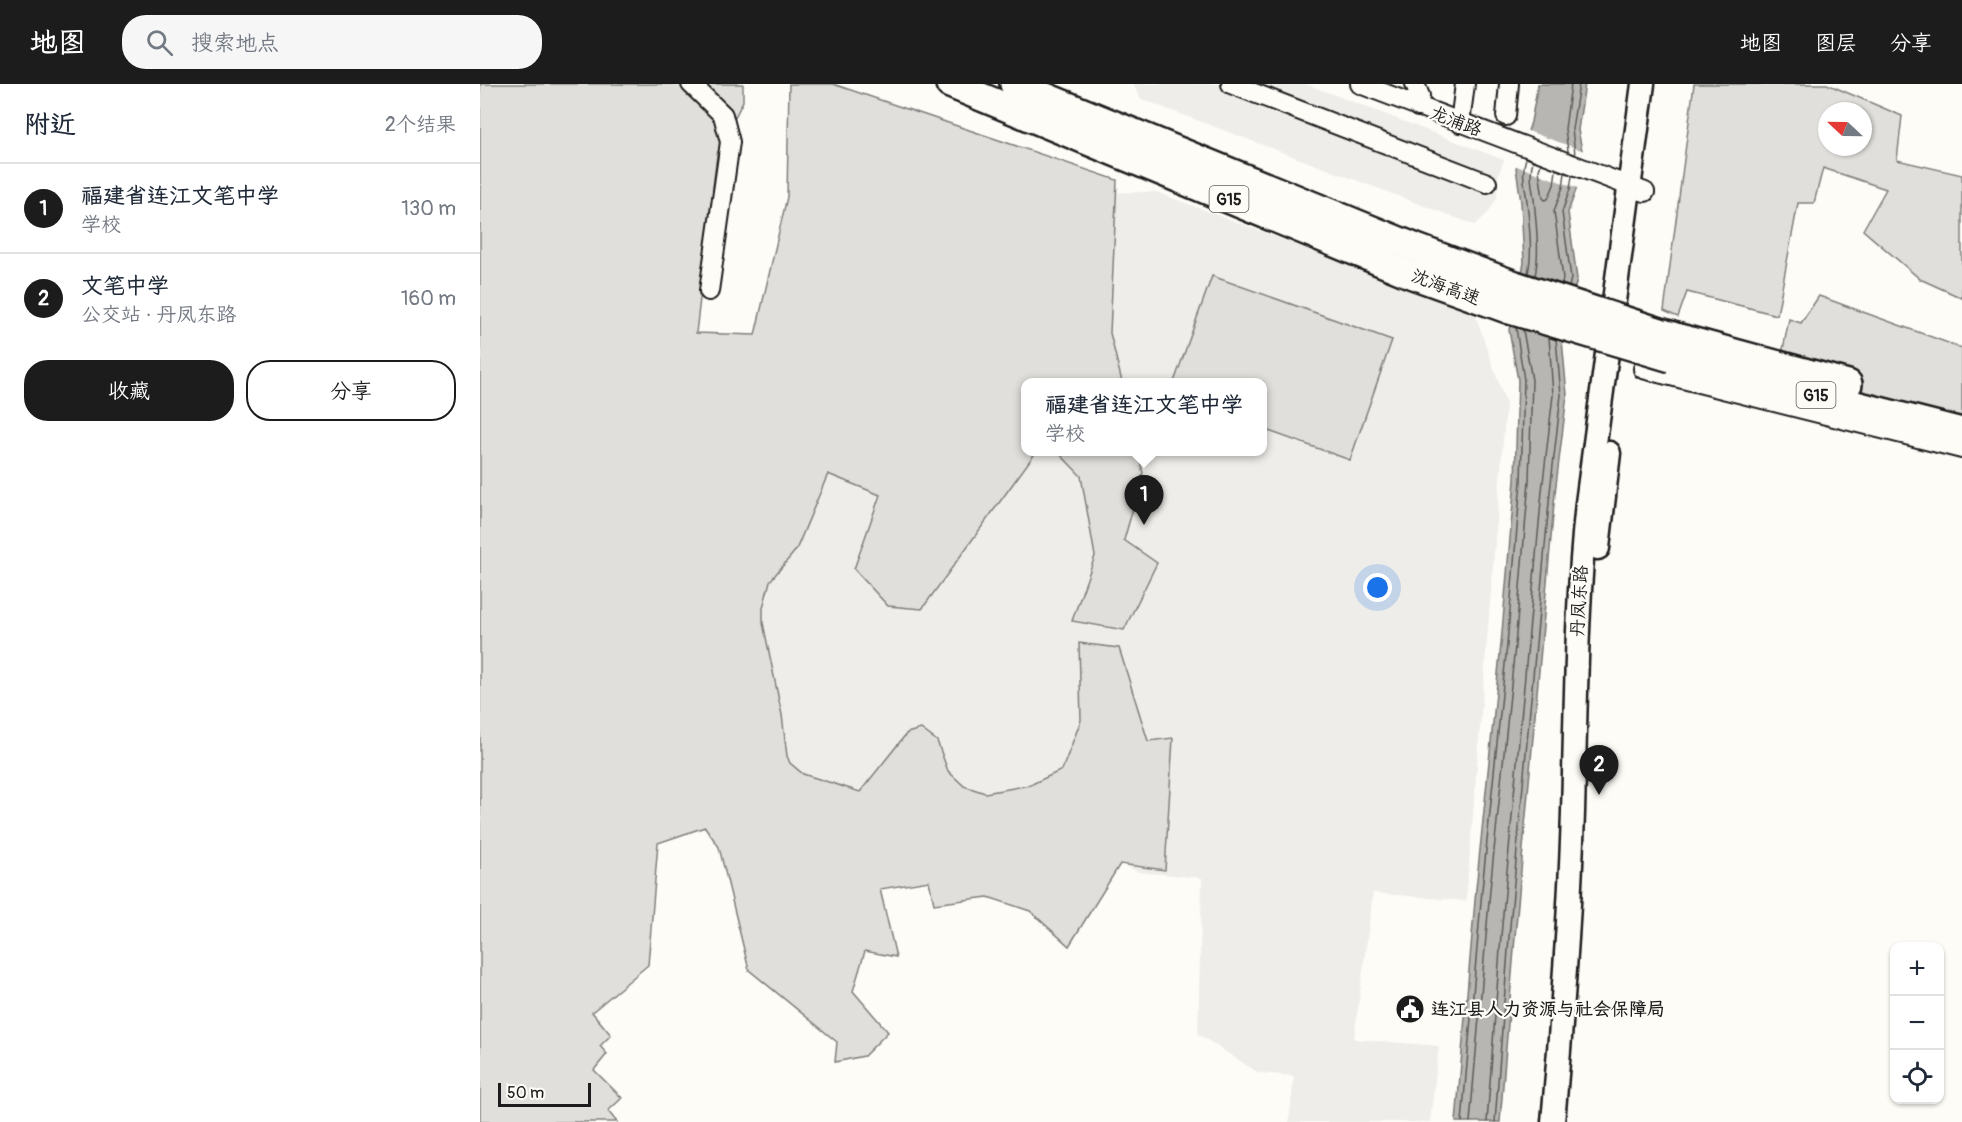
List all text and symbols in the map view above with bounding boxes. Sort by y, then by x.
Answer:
search box [122,15,542,69]
text: 地图 [30,26,86,61]
icon: search [143,26,176,59]
text: 搜索地点 [191,29,279,57]
text: 地图 [1740,30,1782,57]
text: 图层 [1815,30,1857,57]
text: 分享 [1890,30,1932,57]
street label: 龙浦路 [1426,101,1485,142]
north arrow [1818,102,1872,156]
text: 附近 [24,109,76,141]
text: 2个结果 [385,112,456,137]
text: 福建省连江文笔中学 [81,182,279,210]
road number: G15 [1210,186,1248,212]
text: 1 [40,196,47,221]
text: 130 m [401,196,456,221]
text: 学校 [81,212,121,237]
street label: 沈海高速 [1408,264,1484,311]
text: 文笔中学 [81,272,169,300]
text: 2 [38,286,49,311]
text: 160 m [401,286,456,311]
text: 公交站 · 丹凤东路 [81,302,236,327]
button: 收藏 [24,360,234,421]
button: 分享 [246,360,456,421]
popup [1021,378,1267,456]
road number: G15 [1796,382,1836,408]
text: 福建省连江文笔中学 [1045,391,1243,419]
text: 学校 [1045,421,1085,446]
pin: 1 [1124,476,1164,525]
street label: 丹凤东路 [1566,564,1593,638]
your location [1363,573,1392,602]
pin: 2 [1580,746,1618,795]
map controls [1890,942,1944,1104]
button: + [1890,942,1944,996]
public building icon: 连江县人力资源与社会保障局 [1394,993,1426,1025]
button: − [1890,996,1944,1050]
place label: 连江县人力资源与社会保障局 [1431,998,1665,1021]
button: locate [1890,1050,1944,1104]
scale bar [498,1080,591,1108]
text: 50 m [507,1083,544,1103]

